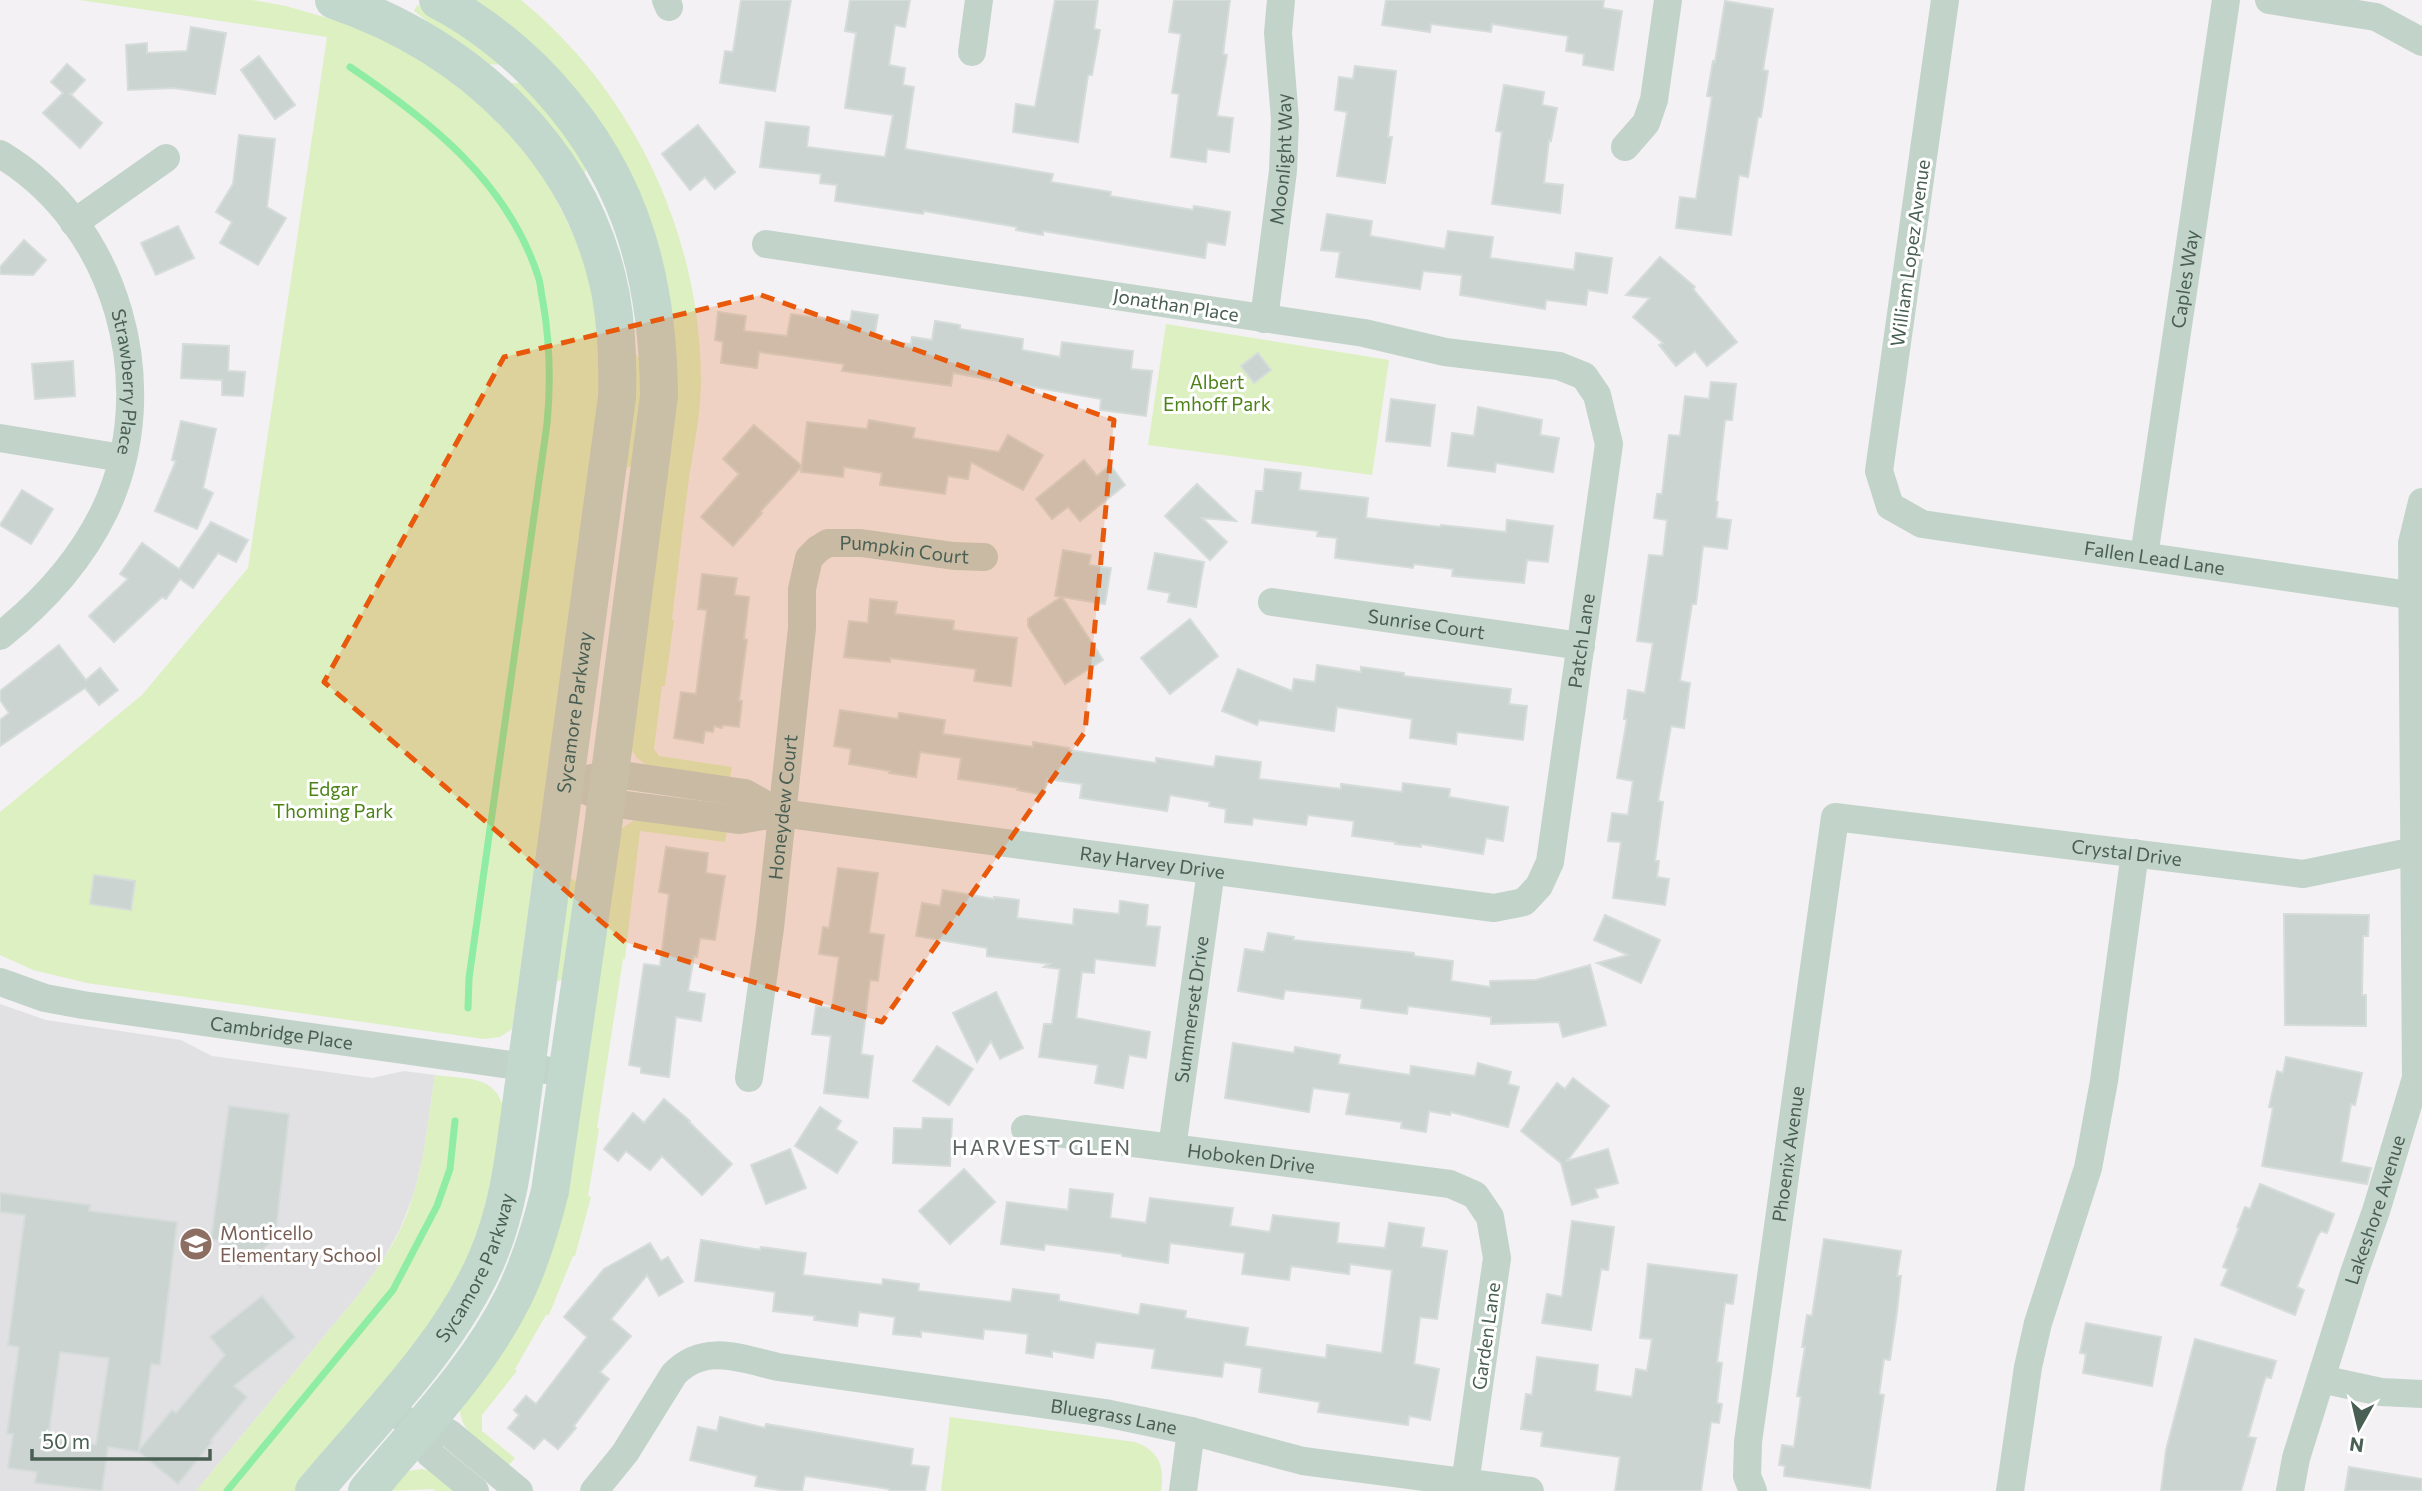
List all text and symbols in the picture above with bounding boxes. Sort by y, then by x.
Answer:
street label: Moonlight Way [1264,92,1296,226]
street label: William Lopez Avenue [1885,158,1934,348]
street label: Caples Way [2166,228,2203,330]
street label: Jonathan Place [1112,283,1241,326]
street label: Strawberry Place [107,306,142,457]
park label: Albert Emhoff Park [1163,370,1271,415]
street label: Pumpkin Court [839,531,970,568]
street label: Fallen Lead Lane [2083,536,2226,579]
street label: Patch Lane [1563,592,1599,689]
street label: Sunrise Court [1367,604,1487,643]
street label: Sycamore Parkway [551,630,596,794]
street label: Honeydew Court [763,733,802,881]
park label: Edgar Thoming Park [273,777,393,822]
street label: Crystal Drive [2070,834,2183,870]
street label: Ray Harvey Drive [1078,841,1226,883]
street label: Summerset Drive [1169,934,1213,1084]
street label: Cambridge Place [209,1011,355,1054]
street label: Phoenix Avenue [1767,1084,1808,1223]
street label: Lakeshore Avenue [2339,1132,2409,1287]
district label: HARVEST GLEN [952,1134,1132,1159]
street label: Hoboken Drive [1186,1138,1316,1177]
street label: Sycamore Parkway [430,1190,518,1346]
place label: Monticello Elementary School [220,1221,381,1266]
school or university icon: Monticello Elementary School [177,1225,215,1263]
street label: Garden Lane [1467,1281,1504,1391]
street label: Bluegrass Lane [1049,1393,1179,1439]
north arrow [2324,1393,2394,1463]
scale bar [32,1418,210,1462]
text: 50 m [42,1428,90,1453]
text: N [2348,1433,2365,1458]

